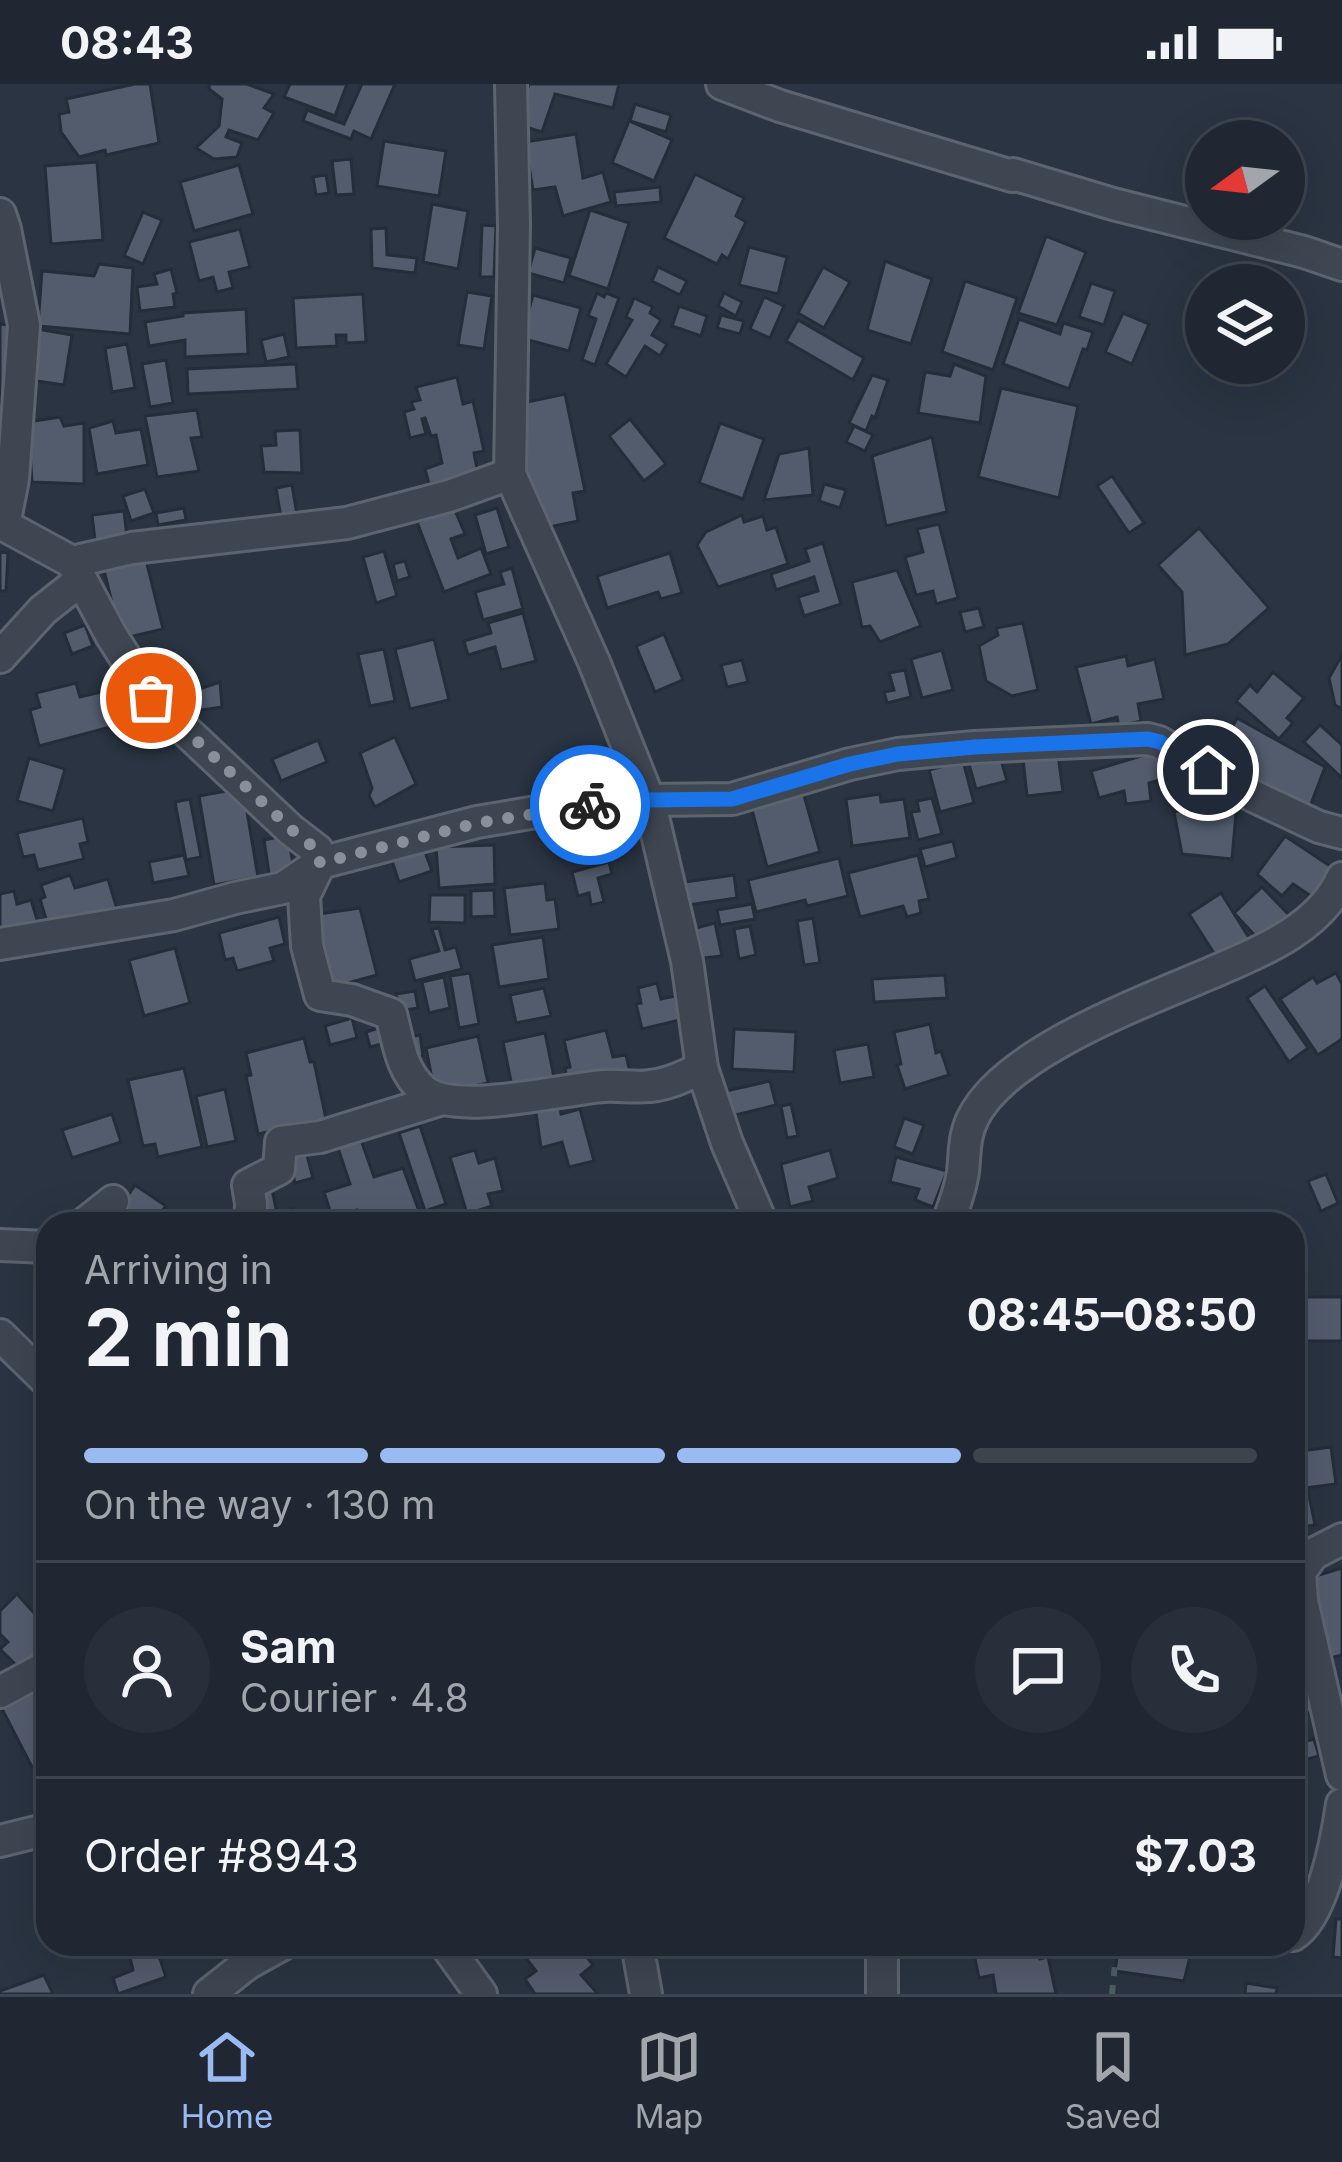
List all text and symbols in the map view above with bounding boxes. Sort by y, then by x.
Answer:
text: 08:43 [60,15,194,70]
north arrow [1185,120,1305,240]
map controls [1185,120,1305,384]
button: layers [1185,264,1305,384]
pin [100,647,202,749]
icon: bag [118,665,184,731]
pin [1157,719,1259,821]
icon: home [1175,737,1241,803]
courier [530,745,650,865]
icon: bike [557,772,623,838]
text: Arriving in [84,1246,273,1293]
text: 08:45–08:50 [967,1287,1257,1342]
text: 2 min [84,1290,292,1385]
text: On the way · 130 m [84,1481,435,1528]
button: person [84,1607,210,1733]
button: chat [975,1607,1101,1733]
button: phone [1131,1607,1257,1733]
text: Sam [240,1619,337,1674]
text: Courier · 4.8 [240,1674,469,1721]
text: Order #8943 [84,1828,359,1883]
text: $7.03 [1134,1828,1257,1883]
tab: Home [181,2024,273,2136]
tab: Map [635,2024,703,2136]
tab: Saved [1065,2024,1161,2136]

